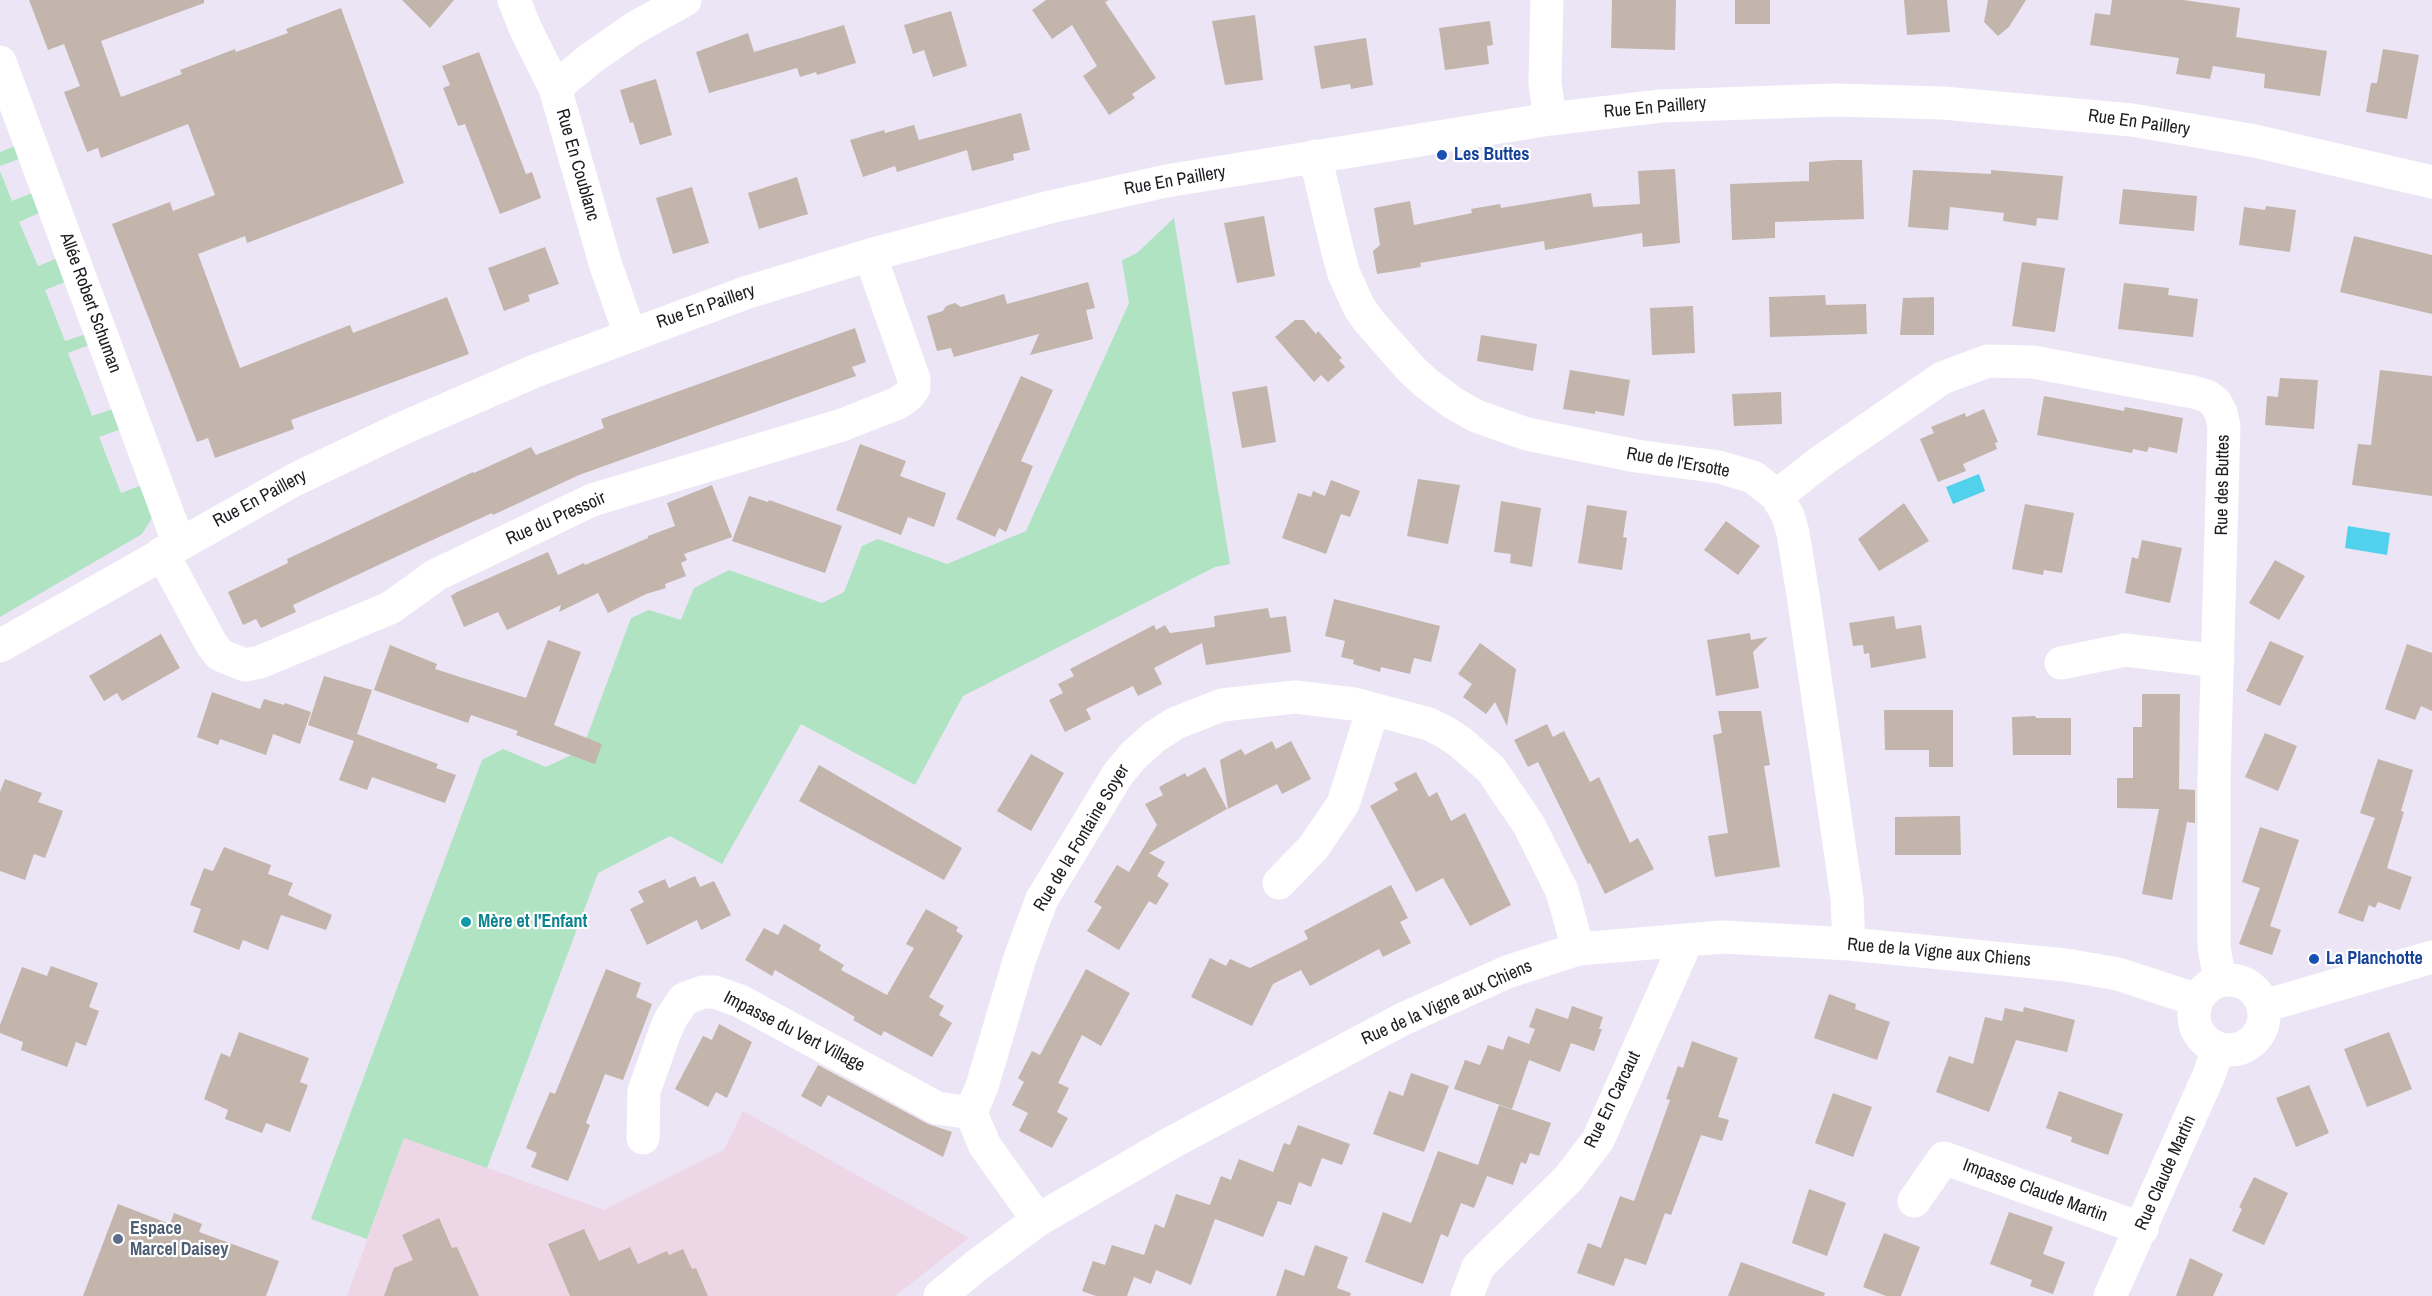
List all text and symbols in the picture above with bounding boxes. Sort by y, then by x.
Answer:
street label: Rue En Paillery [1603,93,1707,123]
street label: Rue En Paillery [2087,105,2191,141]
street label: Rue En Coublanc [551,106,603,224]
place label: Les Buttes [1454,144,1529,166]
marker: Les Buttes [1435,148,1449,162]
street label: Rue En Paillery [1123,161,1227,201]
street label: Allée Robert Schuman [55,230,125,376]
street label: Rue En Paillery [654,280,758,334]
street label: Rue des Buttes [2211,434,2235,536]
street label: Rue de l'Ersotte [1625,443,1731,483]
street label: Rue En Paillery [210,465,310,533]
street label: Rue du Pressoir [503,487,609,551]
street label: Rue de la Fontaine Soyer [1030,761,1134,915]
place label: Mère et l'Enfant [478,911,587,933]
marker: Mère et l'Enfant [459,915,473,929]
street label: Rue de la Vigne aux Chiens [1846,934,2032,972]
place label: La Planchotte [2326,948,2423,970]
marker: La Planchotte [2307,952,2321,966]
street label: Rue de la Vigne aux Chiens [1358,956,1536,1050]
street label: Impasse du Vert Village [720,987,868,1077]
street label: Rue En Carcaut [1580,1048,1646,1152]
street label: Rue Claude Martin [2131,1112,2201,1234]
street label: Impasse Claude Martin [1960,1155,2110,1227]
place label: Espace Marcel Daisey [130,1218,228,1260]
marker: Espace Marcel Daisey [111,1232,125,1246]

